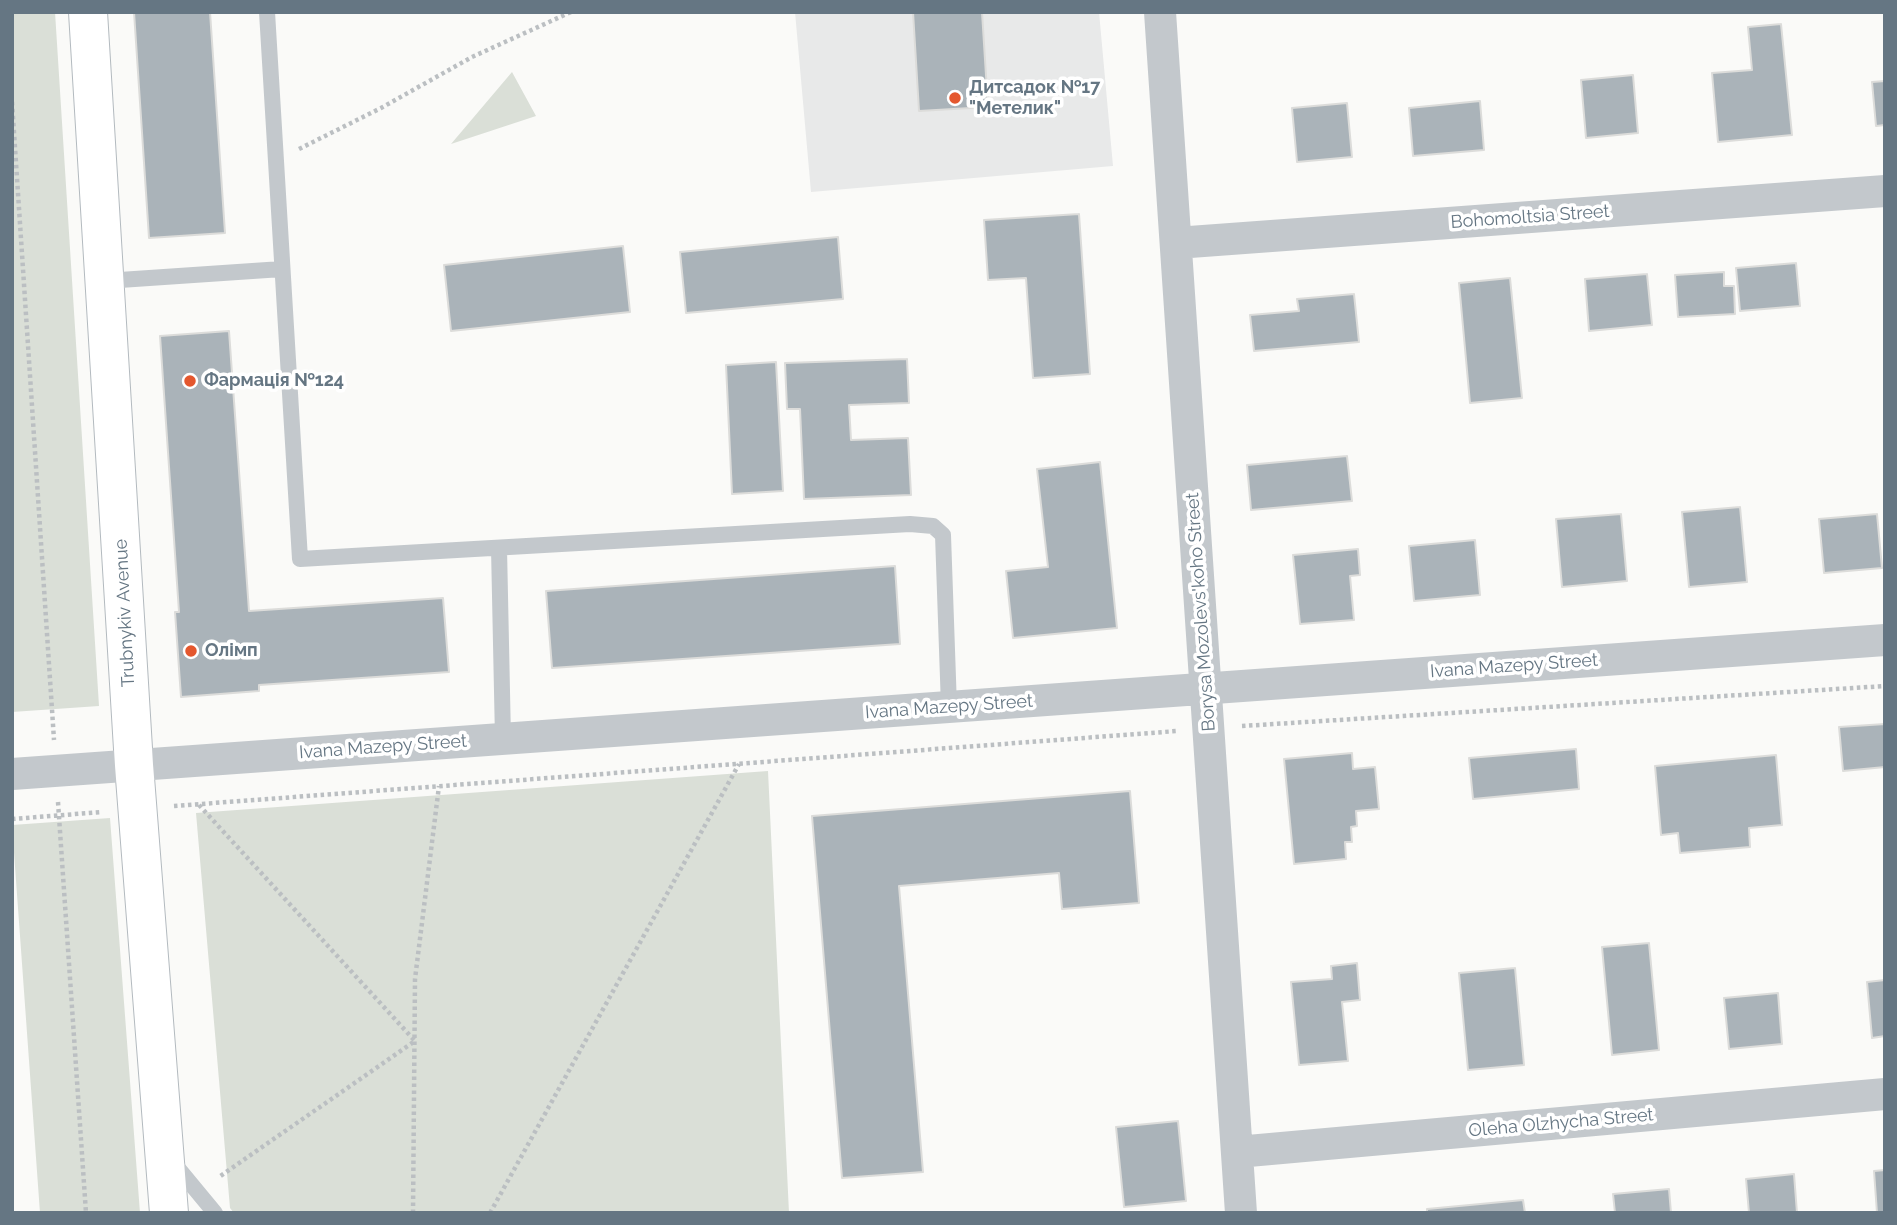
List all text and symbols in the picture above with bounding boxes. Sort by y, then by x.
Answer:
place label: Дитсадок №17 "Метелик" [969,77,1100,119]
marker: Дитсадок №17 "Метелик" [947,90,963,106]
street label: Bohomoltsia Street [1450,201,1610,233]
place label: Фармація №124 [204,370,344,392]
marker: Фармація №124 [182,373,198,389]
street label: Borysa Mozolevs'koho Street [1182,492,1220,732]
street label: Trubnykiv Avenue [110,538,140,688]
place label: Олімп [205,640,258,662]
marker: Олімп [183,643,199,659]
street label: Ivana Mazepy Street [1429,649,1599,683]
street label: Ivana Mazepy Street [864,690,1034,724]
street label: Ivana Mazepy Street [298,730,468,764]
street label: Oleha Olzhycha Street [1468,1104,1654,1142]

